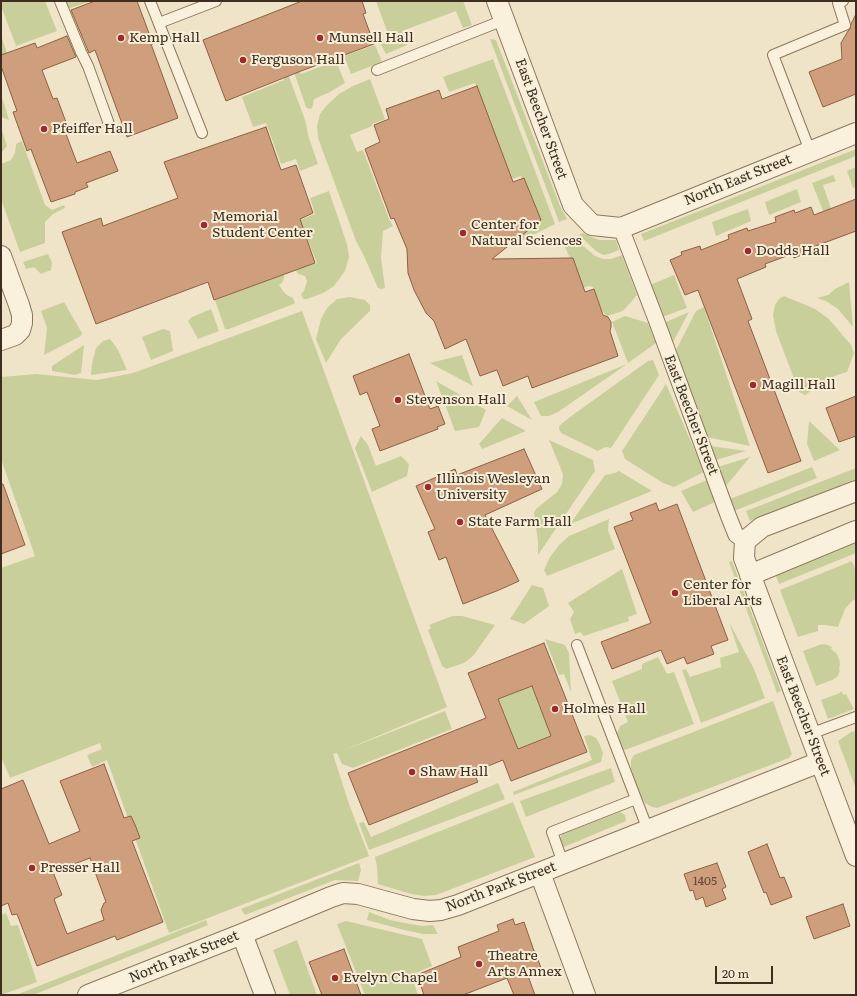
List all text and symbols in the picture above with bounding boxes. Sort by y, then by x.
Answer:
place label: Kemp Hall [129,30,200,46]
place label: Munsell Hall [328,30,414,46]
marker: Kemp Hall [116,33,126,43]
marker: Munsell Hall [315,33,325,43]
place label: Ferguson Hall [251,52,345,68]
marker: Ferguson Hall [238,55,248,65]
street label: East Beecher Street [511,56,571,182]
place label: Pfeiffer Hall [52,121,133,137]
marker: Pfeiffer Hall [39,124,49,134]
street label: North East Street [682,151,794,209]
place label: Memorial Student Center [212,209,313,242]
place label: Center for Natural Sciences [471,217,582,250]
marker: Memorial Student Center [199,220,209,230]
marker: Center for Natural Sciences [458,228,468,238]
place label: Dodds Hall [756,243,830,259]
marker: Dodds Hall [743,246,753,256]
street label: East Beecher Street [660,353,722,477]
place label: Magill Hall [761,377,836,393]
marker: Magill Hall [748,380,758,390]
place label: Stevenson Hall [406,392,506,408]
marker: Stevenson Hall [393,395,403,405]
place label: Illinois Wesleyan University [436,471,550,504]
marker: Illinois Wesleyan University [423,482,433,492]
place label: State Farm Hall [468,514,572,530]
marker: State Farm Hall [455,517,465,527]
place label: Center for Liberal Arts [683,577,762,610]
marker: Center for Liberal Arts [670,588,680,598]
street label: East Beecher Street [772,654,834,778]
place label: Holmes Hall [563,701,646,717]
marker: Holmes Hall [550,704,560,714]
place label: Shaw Hall [420,764,488,780]
marker: Shaw Hall [407,767,417,777]
street label: North Park Street [443,858,559,916]
place label: Presser Hall [40,860,120,876]
marker: Presser Hall [27,863,37,873]
house number: 1405 [693,874,717,888]
street label: North Park Street [127,927,241,987]
place label: Theatre Arts Annex [487,948,562,980]
scale bar [717,958,775,984]
marker: Theatre Arts Annex [474,959,484,969]
text: 20 m [722,964,749,982]
place label: Evelyn Chapel [343,970,438,986]
marker: Evelyn Chapel [330,973,340,983]

